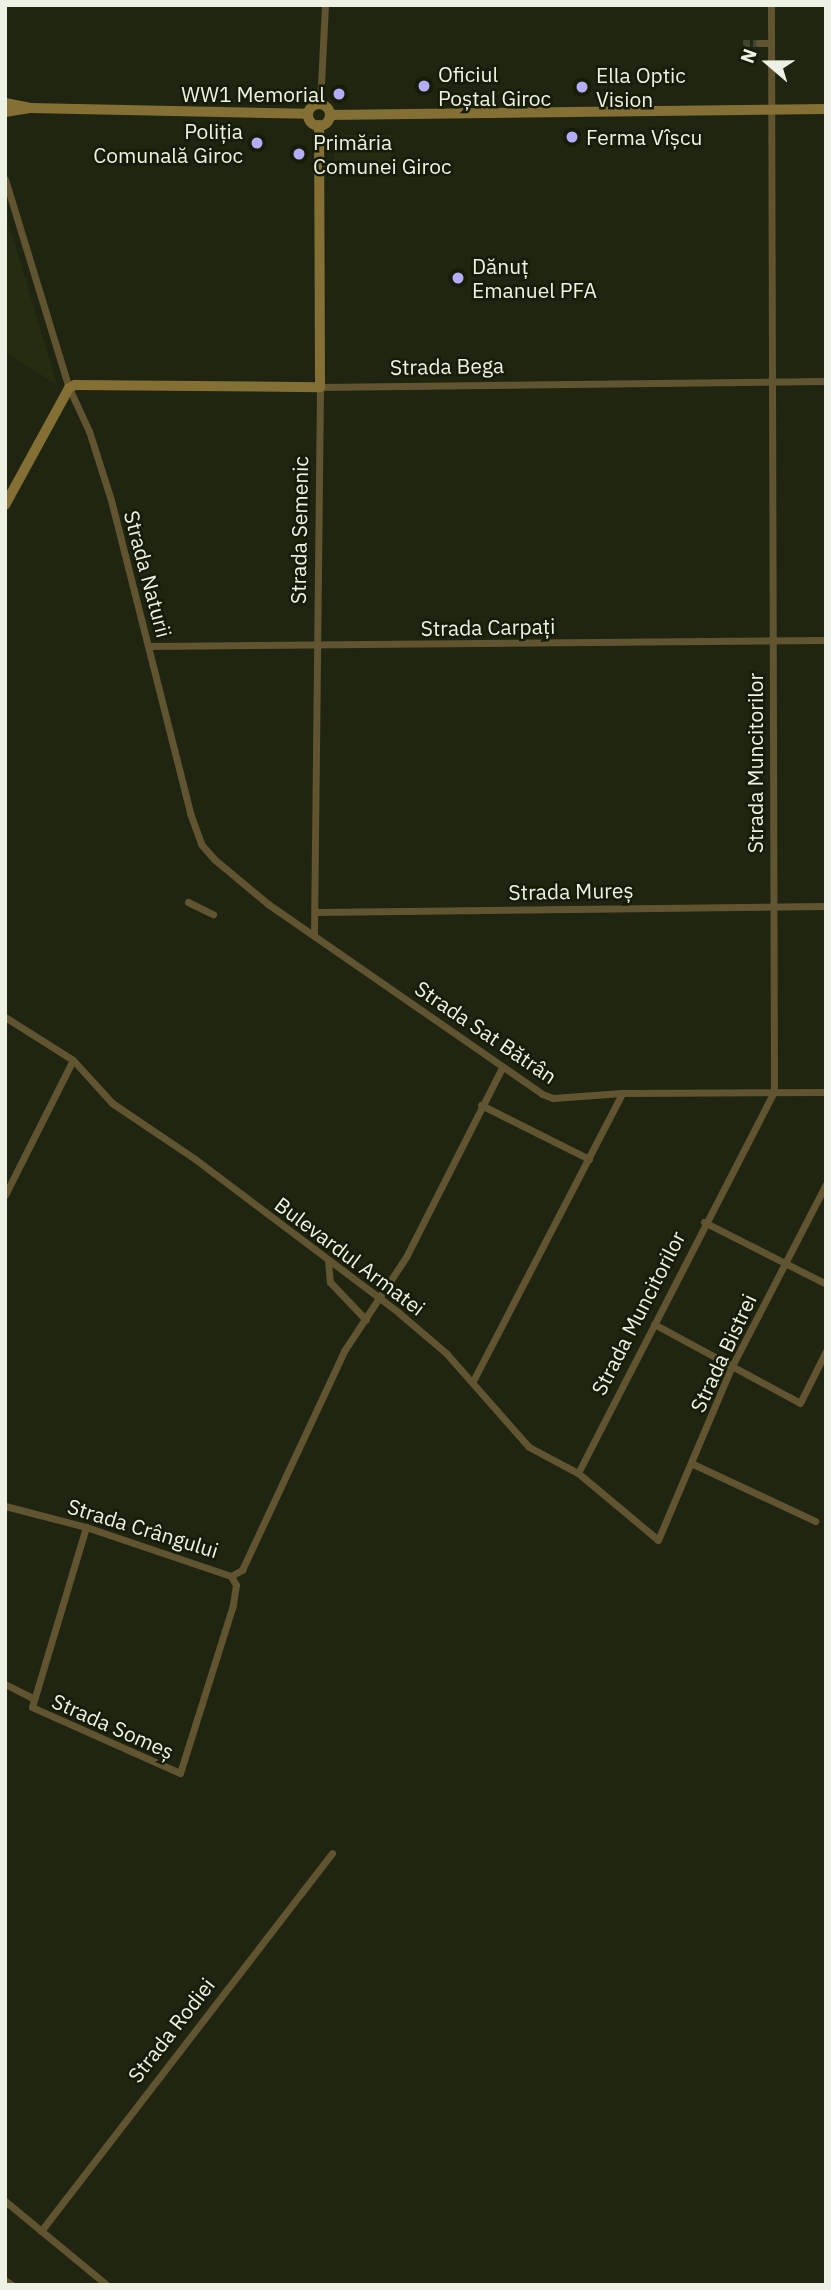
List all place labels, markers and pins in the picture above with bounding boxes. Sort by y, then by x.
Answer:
place label: Oficiul Poștal Giroc [438,61,551,111]
place label: Ella Optic Vision [596,62,686,112]
marker: Oficiul Poștal Giroc [416,78,432,94]
marker: Ella Optic Vision [574,79,590,95]
place label: WW1 Memorial [181,81,325,107]
marker: WW1 Memorial [331,86,347,102]
place label: Poliția Comunală Giroc [93,118,243,168]
place label: Ferma Vîșcu [586,124,703,150]
place label: Primăria Comunei Giroc [313,129,451,179]
marker: Ferma Vîșcu [564,129,580,145]
marker: Poliția Comunală Giroc [249,135,265,151]
marker: Primăria Comunei Giroc [291,146,307,162]
place label: Dănuț Emanuel PFA [472,253,597,303]
marker: Dănuț Emanuel PFA [450,270,466,286]

